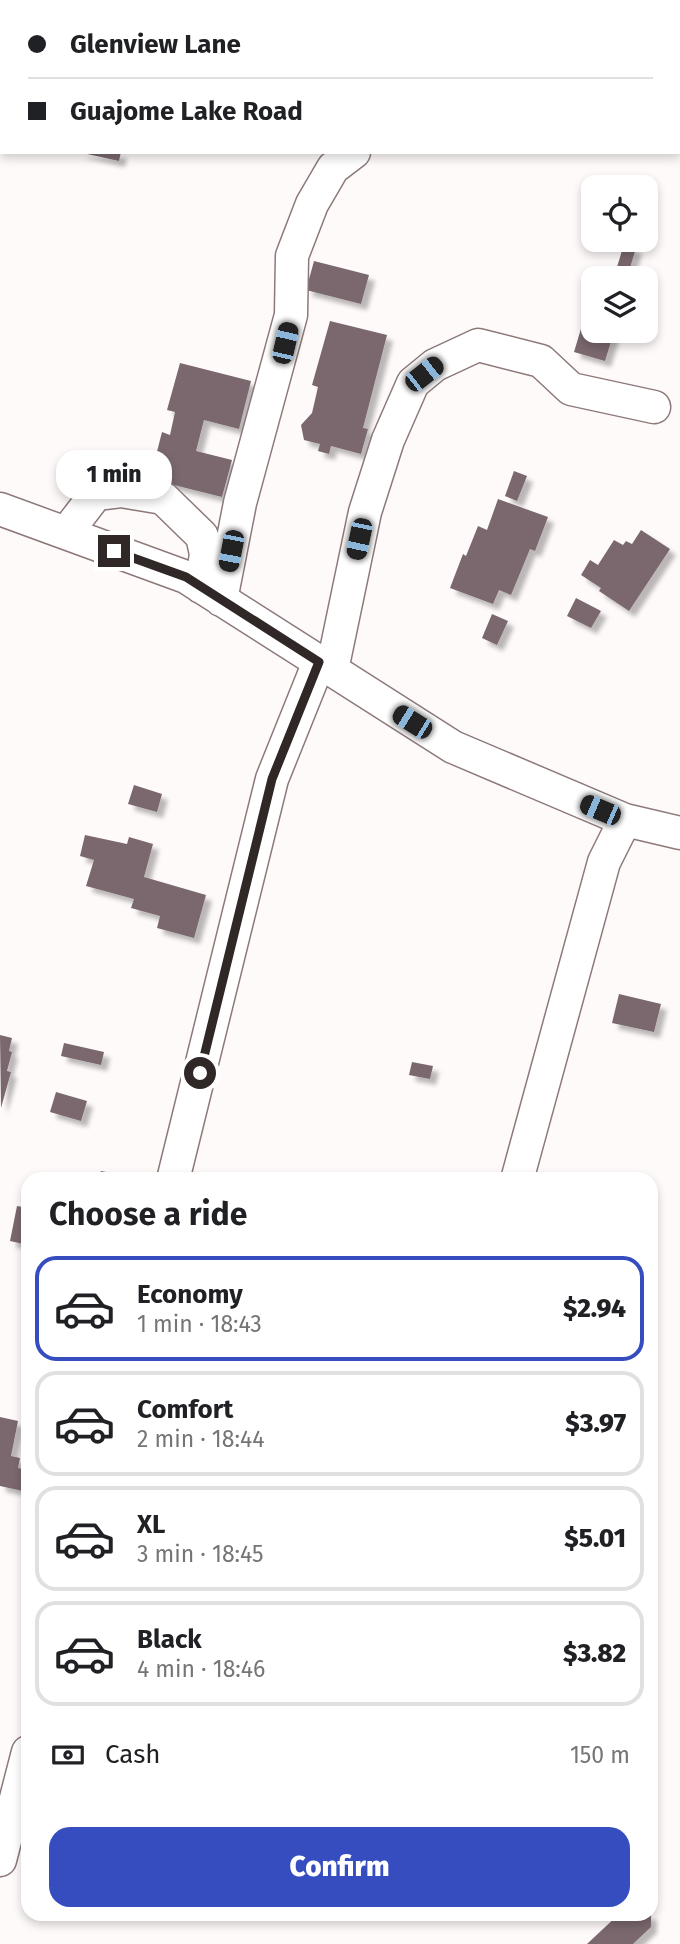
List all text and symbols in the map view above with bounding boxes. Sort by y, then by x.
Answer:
text: Glenview Lane [70,29,241,60]
text: Guajome Lake Road [70,96,303,127]
map controls [581,175,658,343]
button: locate [581,175,658,252]
button: layers [581,266,658,343]
car [271,320,300,366]
car [401,353,448,395]
callout: 1 min [56,449,172,498]
text: 1 min [86,460,142,488]
car [345,516,374,562]
car [217,528,246,574]
route end [98,535,130,567]
car [389,702,436,742]
car [577,792,624,828]
route start [184,1057,216,1089]
text: Choose a ride [49,1195,247,1233]
icon: car [53,1277,116,1340]
text: Economy [137,1279,243,1310]
text: $2.94 [563,1293,626,1324]
text: 1 min · 18:43 [137,1310,262,1338]
icon: car [53,1392,116,1455]
text: Comfort [137,1394,233,1425]
text: $3.97 [565,1408,626,1439]
text: 2 min · 18:44 [137,1425,264,1453]
icon: car [53,1507,116,1570]
text: XL [137,1509,165,1540]
text: $5.01 [564,1523,626,1554]
text: 3 min · 18:45 [137,1540,264,1568]
icon: car [53,1622,116,1685]
text: Black [137,1624,202,1655]
text: $3.82 [563,1638,626,1669]
text: 4 min · 18:46 [137,1655,265,1683]
icon: cash [49,1736,87,1774]
text: Cash [105,1739,161,1770]
text: 150 m [570,1741,630,1769]
button: Confirm [49,1827,630,1907]

